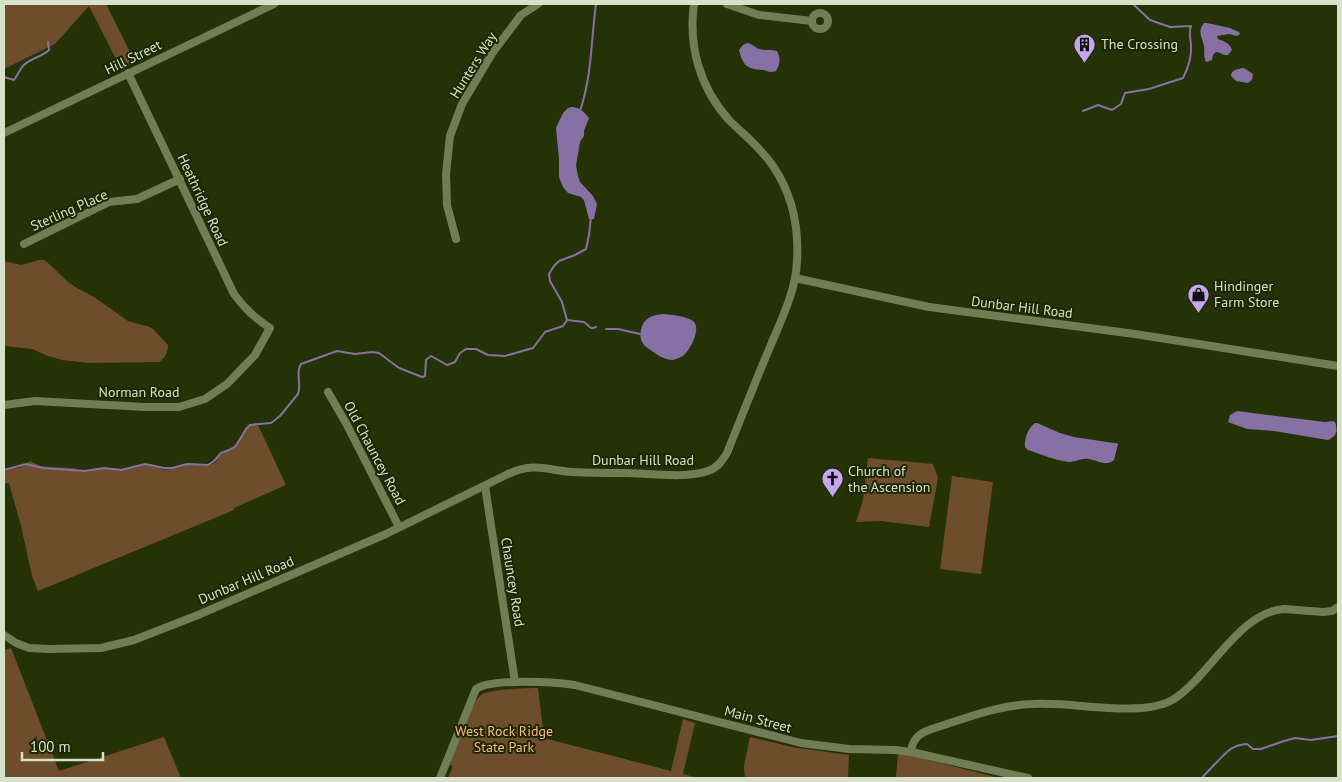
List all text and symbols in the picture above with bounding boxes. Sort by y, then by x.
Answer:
street label: Hunters Way [446,28,501,102]
building icon: The Crossing [1073,32,1097,63]
street label: Hill Street [102,35,165,78]
place label: The Crossing [1101,35,1178,53]
street label: Heathridge Road [174,151,232,249]
street label: Sterling Place [28,185,110,235]
place label: Hindinger Farm Store [1214,277,1279,311]
shop icon: Hindinger Farm Store [1186,282,1210,313]
street label: Dunbar Hill Road [970,292,1074,322]
street label: Norman Road [98,383,180,401]
street label: Old Chauncey Road [340,398,410,508]
street label: Dunbar Hill Road [592,451,694,469]
place label: Church of the Ascension [848,462,930,496]
church icon: Church of the Ascension [820,467,844,498]
street label: Chauncey Road [497,536,529,628]
street label: Dunbar Hill Road [196,552,296,608]
street label: Main Street [722,701,794,737]
park label: West Rock Ridge State Park [455,722,553,756]
scale bar [22,730,104,762]
text: 100 m [30,737,71,756]

